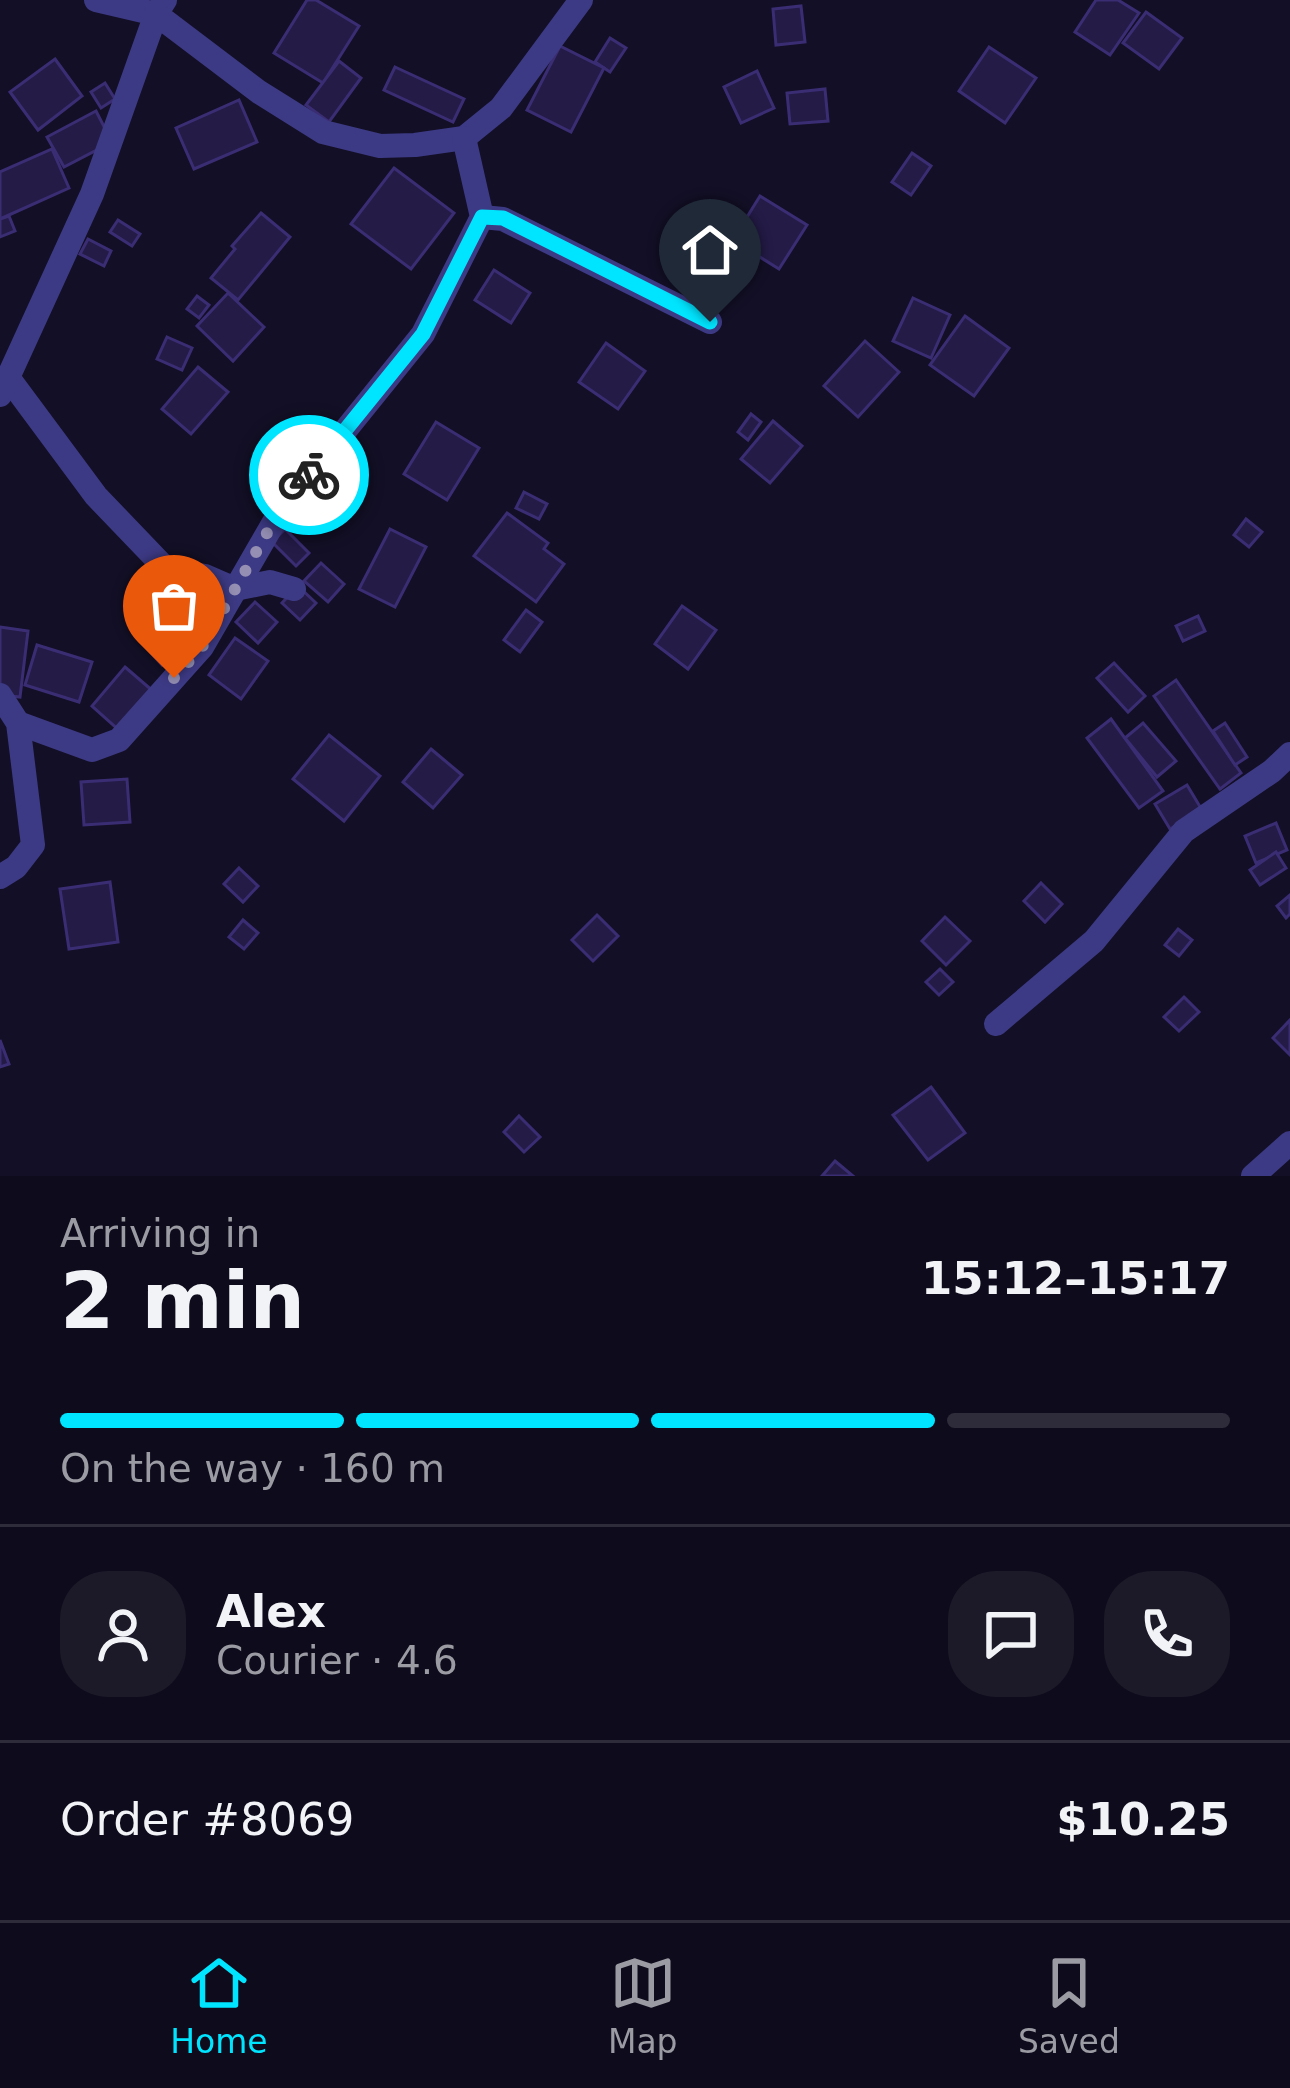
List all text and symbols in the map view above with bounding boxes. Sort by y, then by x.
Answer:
pin [659,199,761,322]
icon: home [677,217,743,283]
courier [249,415,369,535]
icon: bike [276,442,342,508]
pin [123,555,225,678]
icon: bag [141,573,207,639]
text: Arriving in [60,1211,260,1256]
text: 15:12–15:17 [921,1252,1230,1305]
text: 2 min [60,1256,305,1346]
text: On the way · 160 m [60,1446,445,1491]
button: person [60,1571,186,1697]
button: chat [948,1571,1074,1697]
button: phone [1104,1571,1230,1697]
text: Alex [216,1585,326,1638]
text: Courier · 4.6 [216,1638,458,1683]
text: Order #8069 [60,1793,354,1846]
text: $10.25 [1056,1793,1230,1846]
tab: Home [170,1950,268,2061]
tab: Map [608,1950,678,2061]
tab: Saved [1018,1950,1120,2061]

